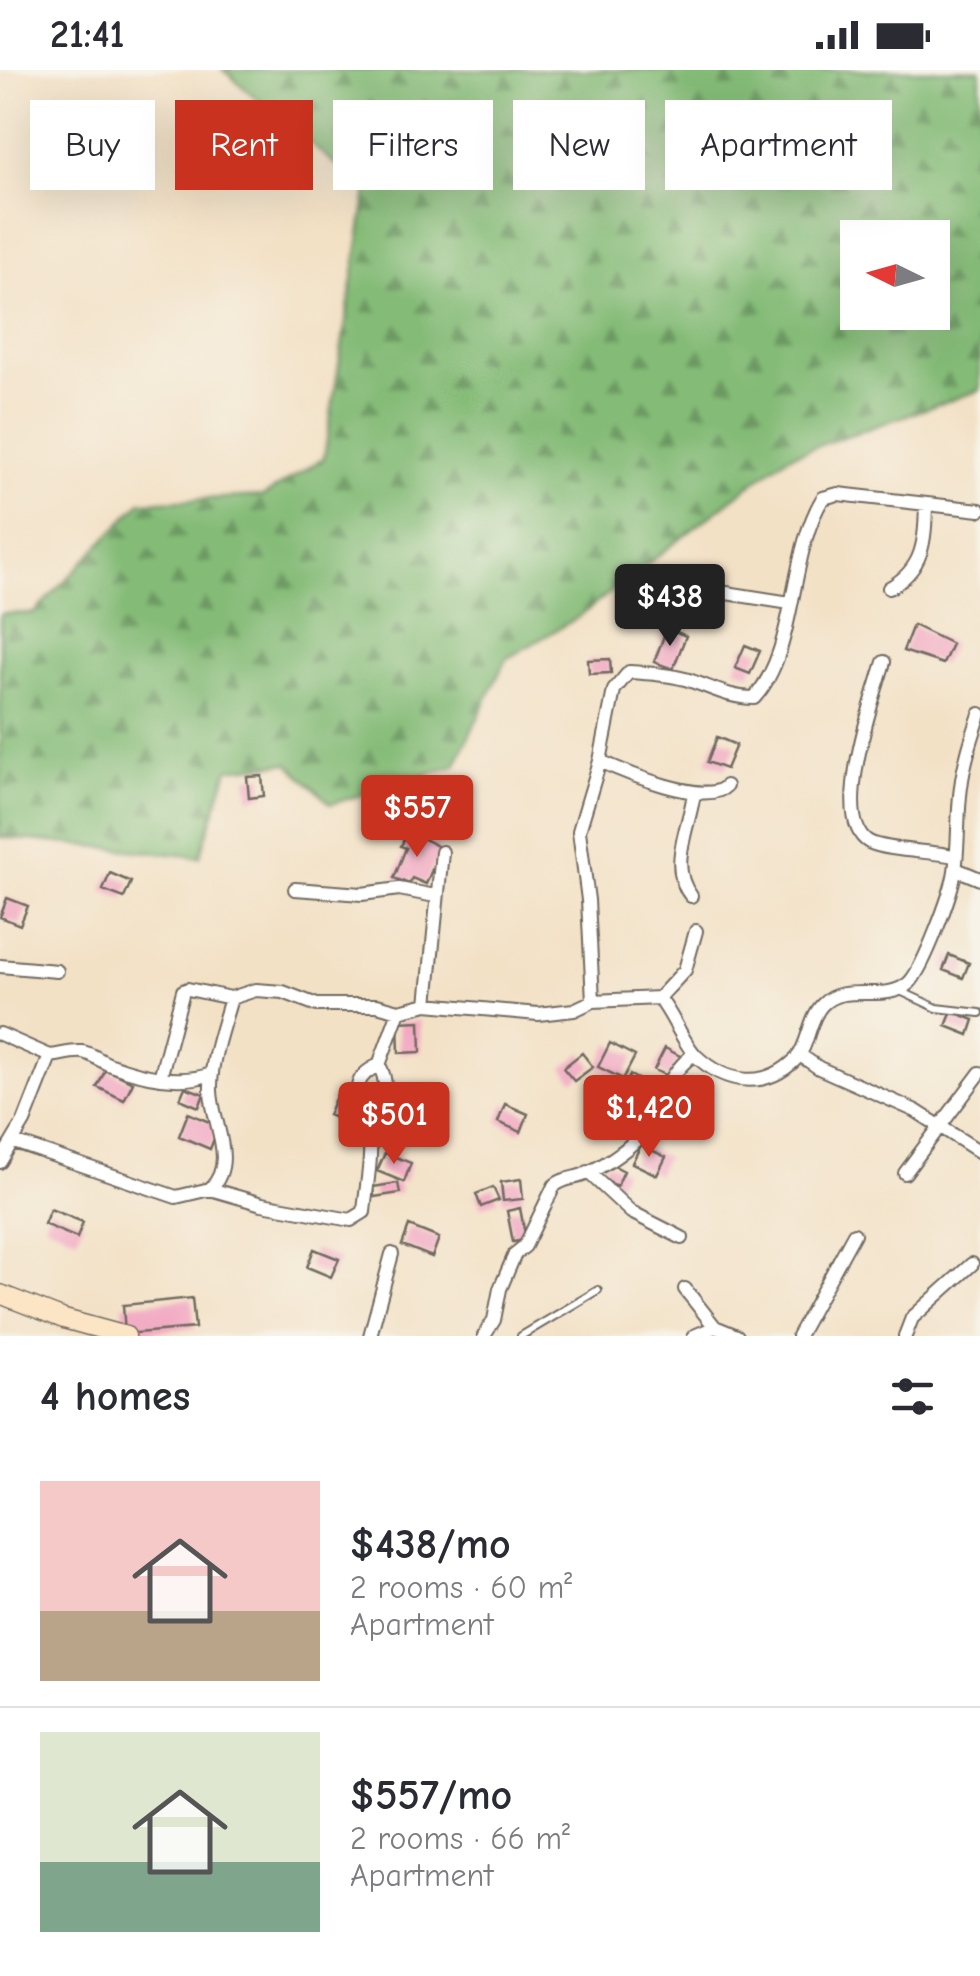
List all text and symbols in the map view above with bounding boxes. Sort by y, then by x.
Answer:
text: 21:41 [50,13,124,57]
chip: Buy [30,100,155,190]
chip: Rent [175,100,313,190]
chip: Filters [333,100,493,190]
chip: New [513,100,645,190]
chip: Apartment [665,100,892,190]
north arrow [840,220,950,330]
map controls [840,220,950,330]
pin: $438 [611,564,729,649]
text: $438 [637,578,703,615]
pin: $557 [358,775,476,860]
text: $557 [383,789,451,826]
pin: $1,420 [568,1075,730,1160]
pin: $501 [335,1082,453,1167]
text: $1,420 [605,1089,693,1126]
text: $501 [360,1096,428,1133]
icon: filters [885,1369,940,1424]
text: 4 homes [40,1372,190,1421]
text: $438/mo [350,1520,511,1569]
icon: home [120,1521,240,1641]
text: 2 rooms · 60 m² [350,1569,572,1606]
text: Apartment [350,1606,493,1643]
text: $557/mo [350,1771,512,1820]
icon: home [120,1772,240,1892]
text: 2 rooms · 66 m² [350,1820,570,1857]
text: Apartment [350,1857,493,1894]

